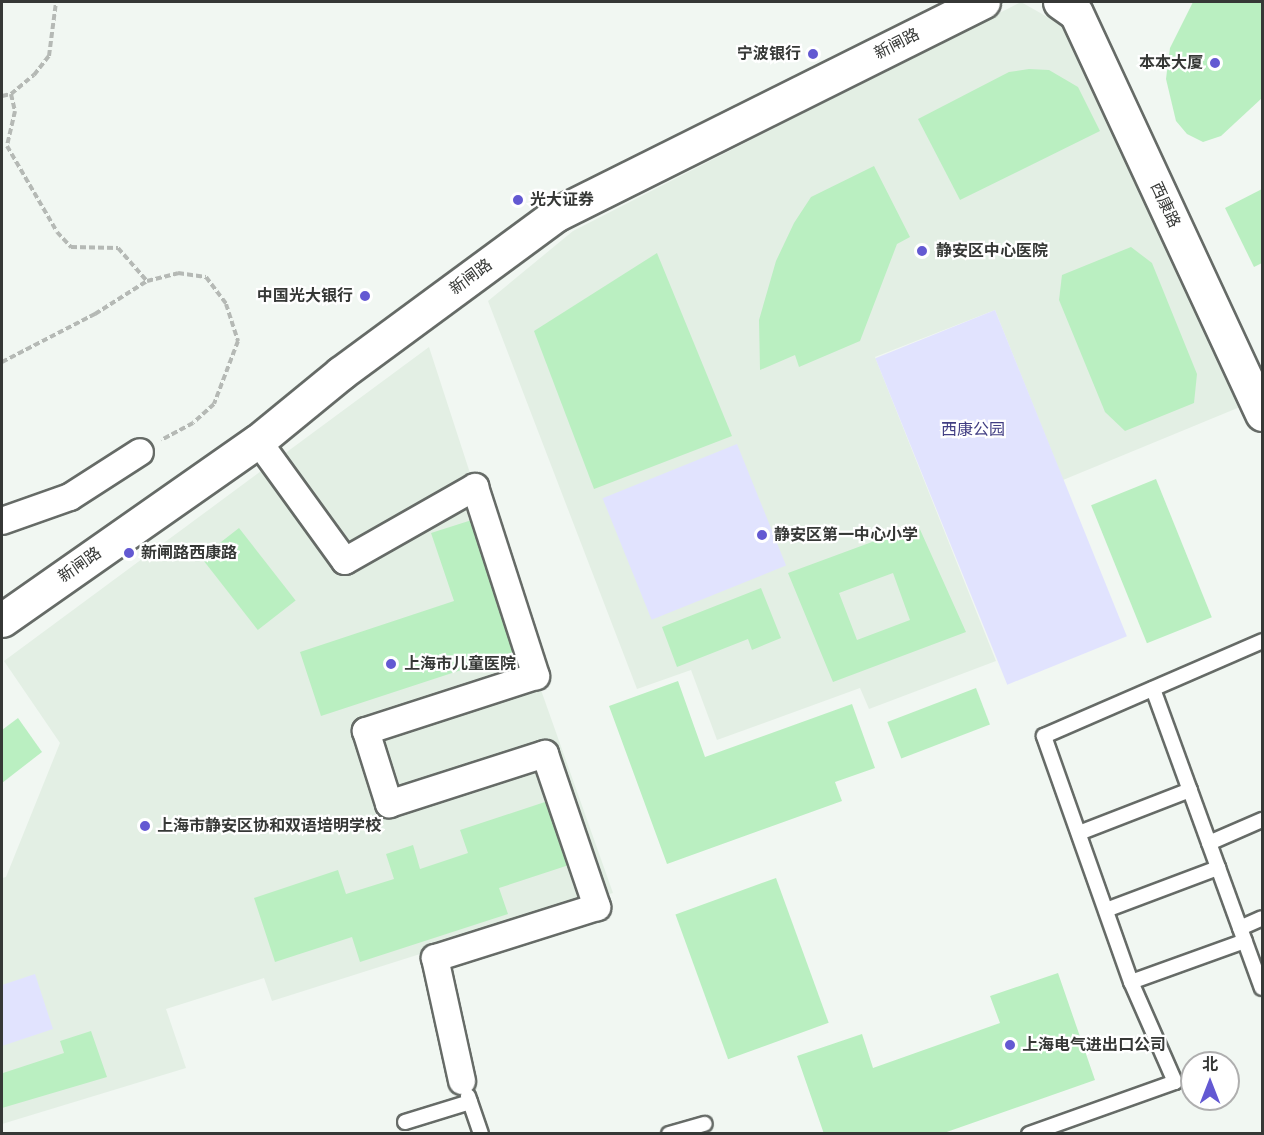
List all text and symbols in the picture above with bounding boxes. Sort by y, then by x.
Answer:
street label: 新闸路 [871,25,923,63]
place label: 宁波银行 [737,44,801,64]
marker: 宁波银行 [806,47,820,61]
place label: 本本大厦 [1139,53,1203,73]
marker: 本本大厦 [1208,56,1222,70]
street label: 西康路 [1146,179,1184,231]
place label: 光大证券 [530,190,594,210]
marker: 光大证券 [511,193,525,207]
place label: 静安区中心医院 [936,241,1048,261]
marker: 静安区中心医院 [913,242,931,260]
street label: 新闸路 [446,255,496,299]
place label: 中国光大银行 [257,286,353,306]
marker: 中国光大银行 [358,289,372,303]
park label: 西康公园 [941,420,1005,440]
place label: 静安区第一中心小学 [774,525,918,545]
marker: 静安区第一中心小学 [755,528,769,542]
street label: 新闸路 [55,543,105,587]
place label: 新闸路西康路 [141,543,237,563]
marker: 新闸路西康路 [122,546,136,560]
place label: 上海市儿童医院 [404,654,516,674]
marker: 上海市儿童医院 [382,655,400,673]
place label: 上海市静安区协和双语培明学校 [157,816,381,836]
marker: 上海市静安区协和双语培明学校 [138,819,152,833]
place label: 上海电气进出口公司 [1022,1035,1166,1055]
marker: 上海电气进出口公司 [1003,1038,1017,1052]
north arrow [1180,1051,1240,1111]
text: 北 [1202,1055,1218,1074]

